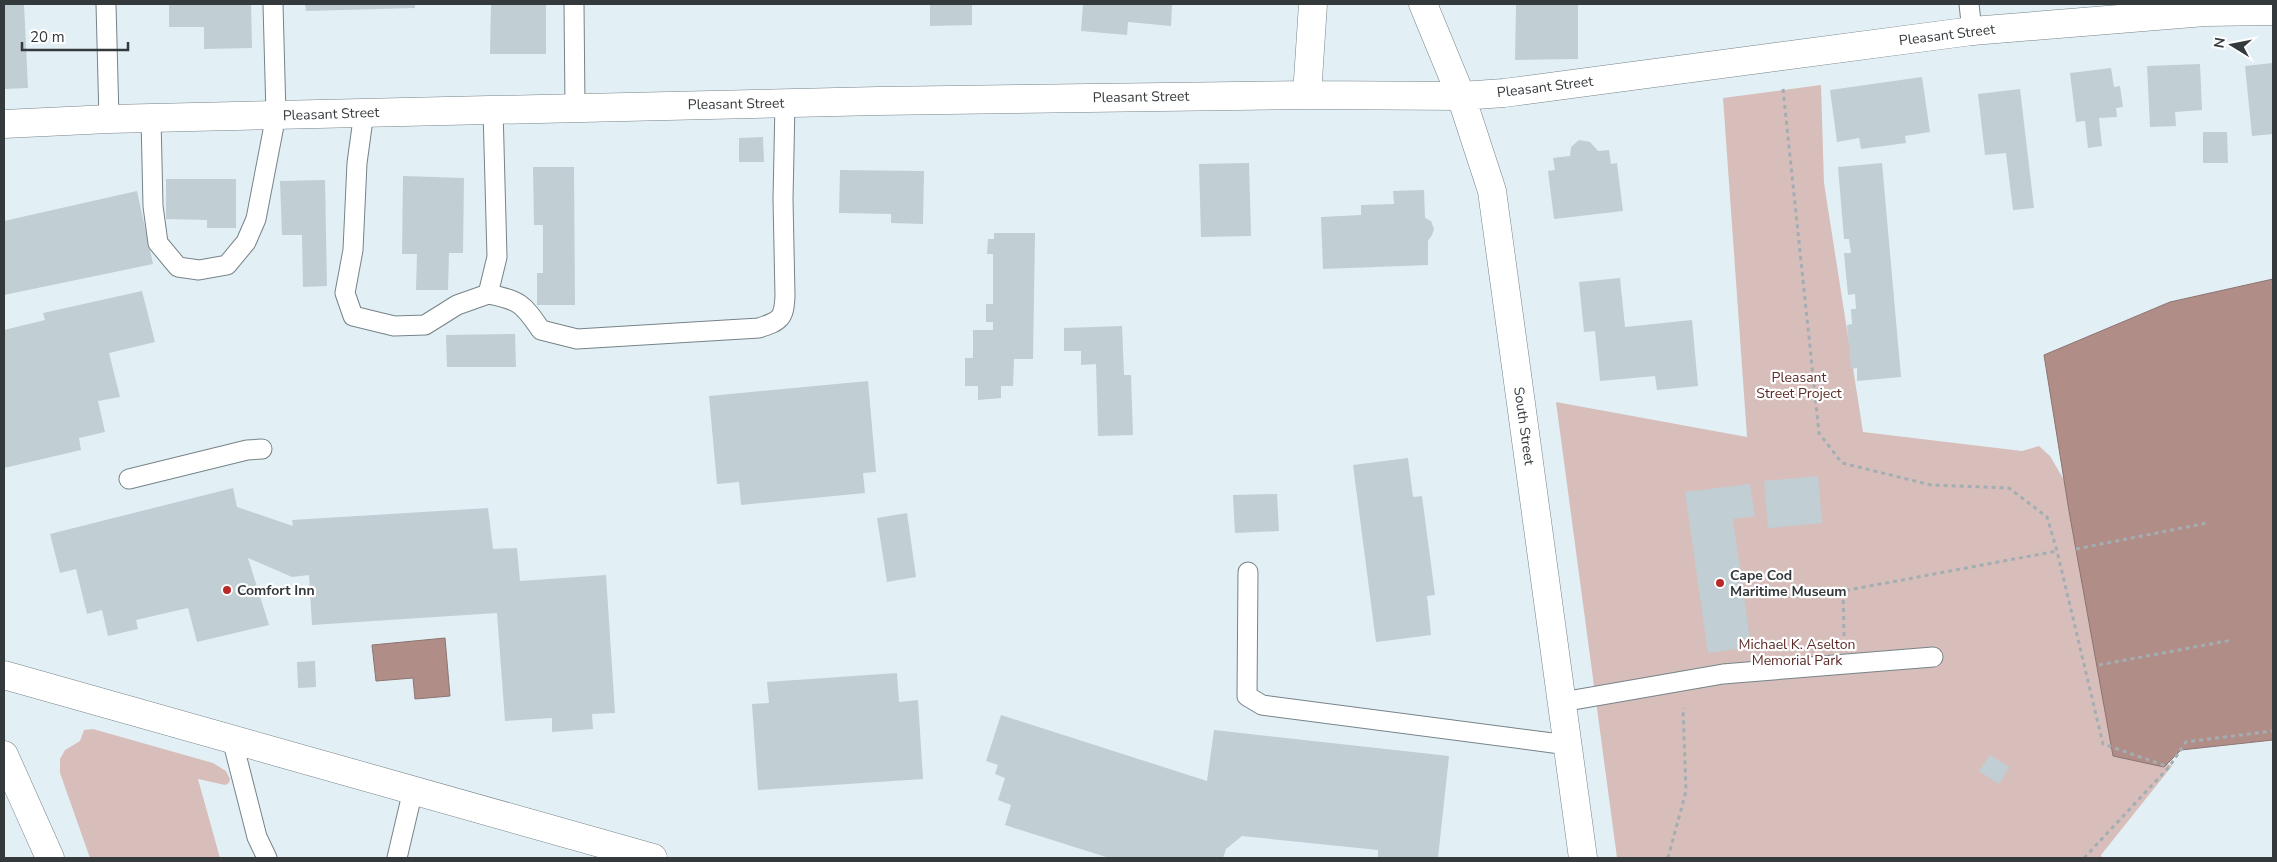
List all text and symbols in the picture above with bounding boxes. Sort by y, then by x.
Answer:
scale bar [22,20,129,52]
street label: Pleasant Street [1898,20,1996,50]
north arrow [2207,20,2257,70]
text: 20 m [30,27,65,47]
text: N [2209,36,2230,50]
street label: Pleasant Street [1496,72,1594,102]
street label: Pleasant Street [1093,87,1190,107]
street label: Pleasant Street [688,94,785,114]
street label: Pleasant Street [282,103,380,125]
park label: Pleasant Street Project [1756,368,1842,403]
street label: South Street [1509,386,1539,466]
place label: Cape Cod Maritime Museum [1730,566,1847,601]
marker: Cape Cod Maritime Museum [1714,577,1726,589]
place label: Comfort Inn [237,581,315,600]
marker: Comfort Inn [221,584,233,596]
park label: Michael K. Aselton Memorial Park [1739,635,1855,670]

